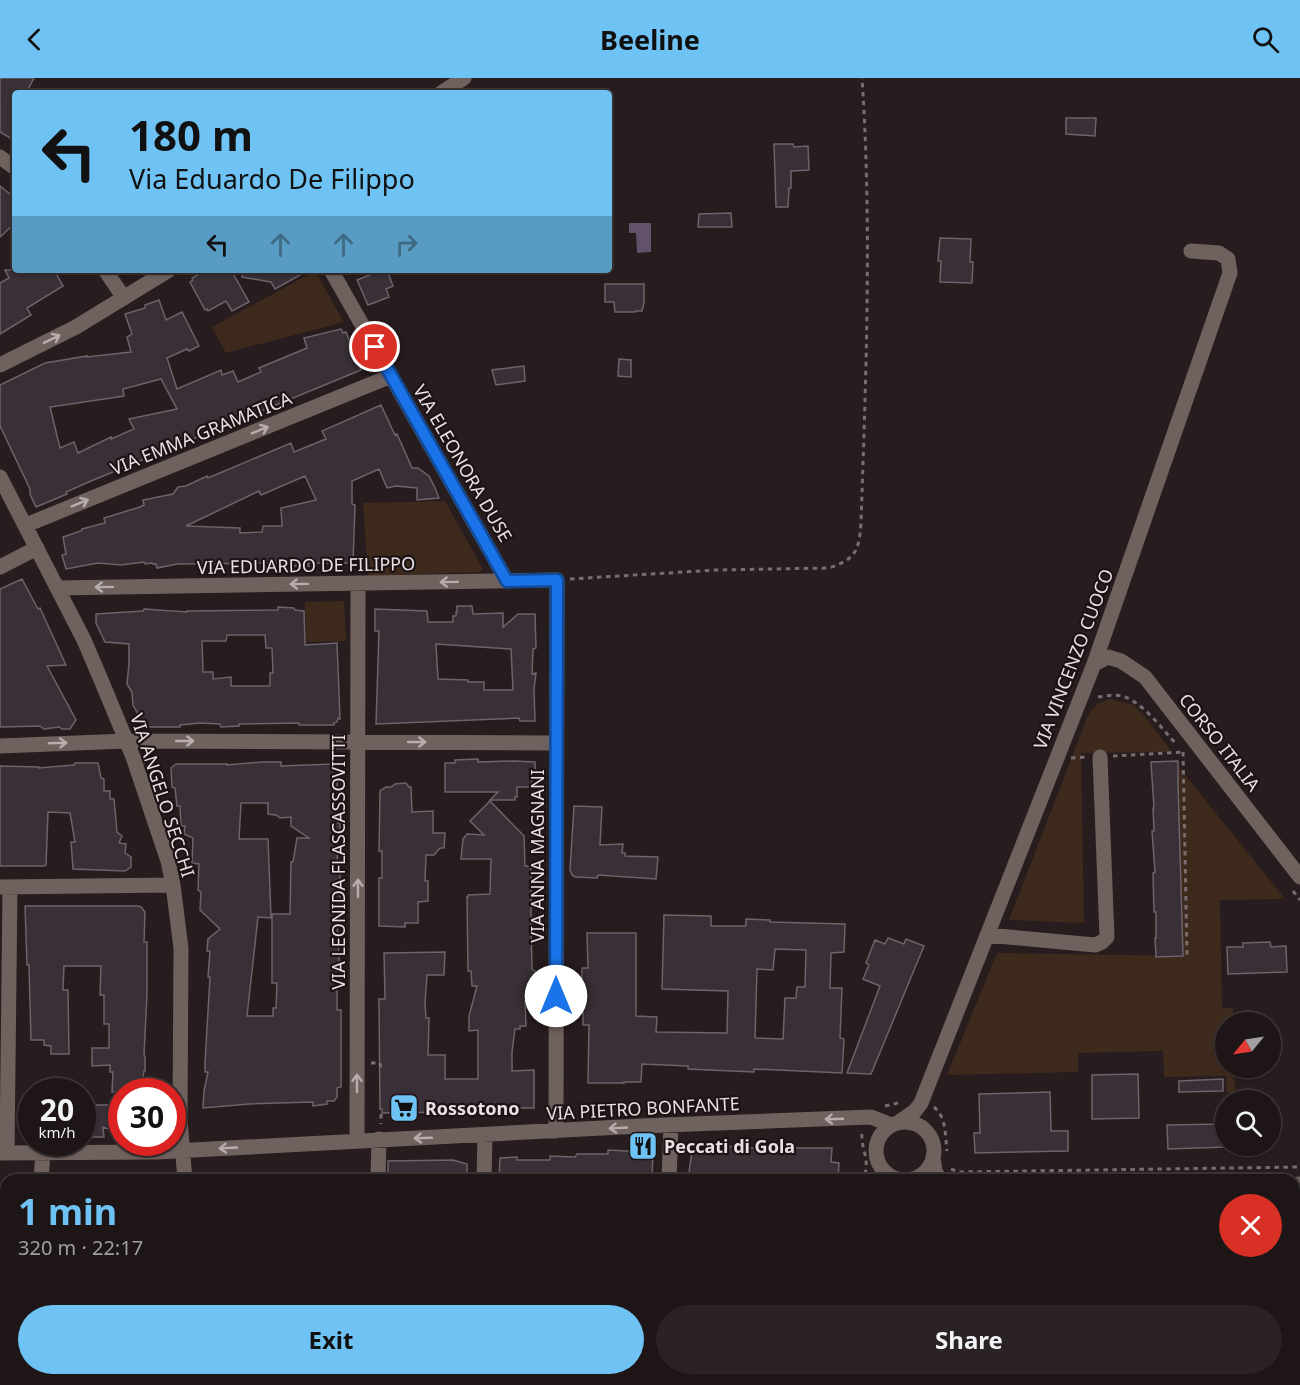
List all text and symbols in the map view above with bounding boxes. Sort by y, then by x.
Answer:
text: Beeline [600,21,700,58]
icon: back [18,23,51,56]
icon: search [1249,23,1282,56]
text: 180 m [129,106,253,163]
icon: left [30,114,108,192]
text: Via Eduardo De Filippo [129,160,415,197]
icon: left [201,228,234,261]
icon: ahead [264,228,297,261]
icon: ahead [327,228,360,261]
icon: right [390,228,423,261]
pin [349,321,400,372]
icon: arrive [358,330,391,363]
one-way arrow [43,333,61,345]
street label: VIA ELEONORA DUSE [408,380,518,546]
street label: VIA EMMA GRAMATICA [107,385,296,480]
one-way arrow [251,424,269,435]
one-way arrow [70,497,88,508]
street label: VIA EDUARDO DE FILIPPO [197,551,415,579]
street label: VIA VINCENZO CUOCO [1028,565,1118,753]
one-way arrow [440,576,460,588]
one-way arrow [290,578,310,590]
one-way arrow [95,581,115,593]
street label: CORSO ITALIA [1174,688,1266,796]
street label: VIA ANGELO SECCHI [125,710,201,880]
street label: VIA LEONIDA FLASCASSOVITTI [326,734,350,990]
one-way arrow [175,735,195,747]
one-way arrow [406,737,426,748]
one-way arrow [48,738,68,749]
street label: VIA ANNA MAGNANI [525,769,549,943]
one-way arrow [352,878,364,898]
position arrow [524,964,588,1028]
north arrow [1215,1012,1281,1078]
map controls [1215,1012,1281,1156]
one-way arrow [351,1073,363,1093]
speed limit sign: 30 [108,1078,186,1156]
text: 20 [40,1089,74,1130]
button: search [1215,1090,1281,1156]
street label: VIA PIETRO BONFANTE [546,1091,740,1125]
supermarket icon: Rossotono [388,1092,420,1124]
place label: Rossotono [425,1096,519,1120]
one-way arrow [824,1113,844,1125]
text: km/h [39,1122,75,1142]
one-way arrow [608,1122,628,1133]
restaurant icon: Peccati di Gola [627,1130,659,1162]
one-way arrow [414,1132,434,1143]
place label: Peccati di Gola [664,1134,795,1158]
one-way arrow [219,1143,239,1154]
text: 1 min [18,1187,117,1236]
button: close [1219,1194,1282,1257]
text: 320 m · 22:17 [18,1234,143,1261]
button: Exit [18,1305,644,1374]
button: Share [656,1305,1282,1374]

